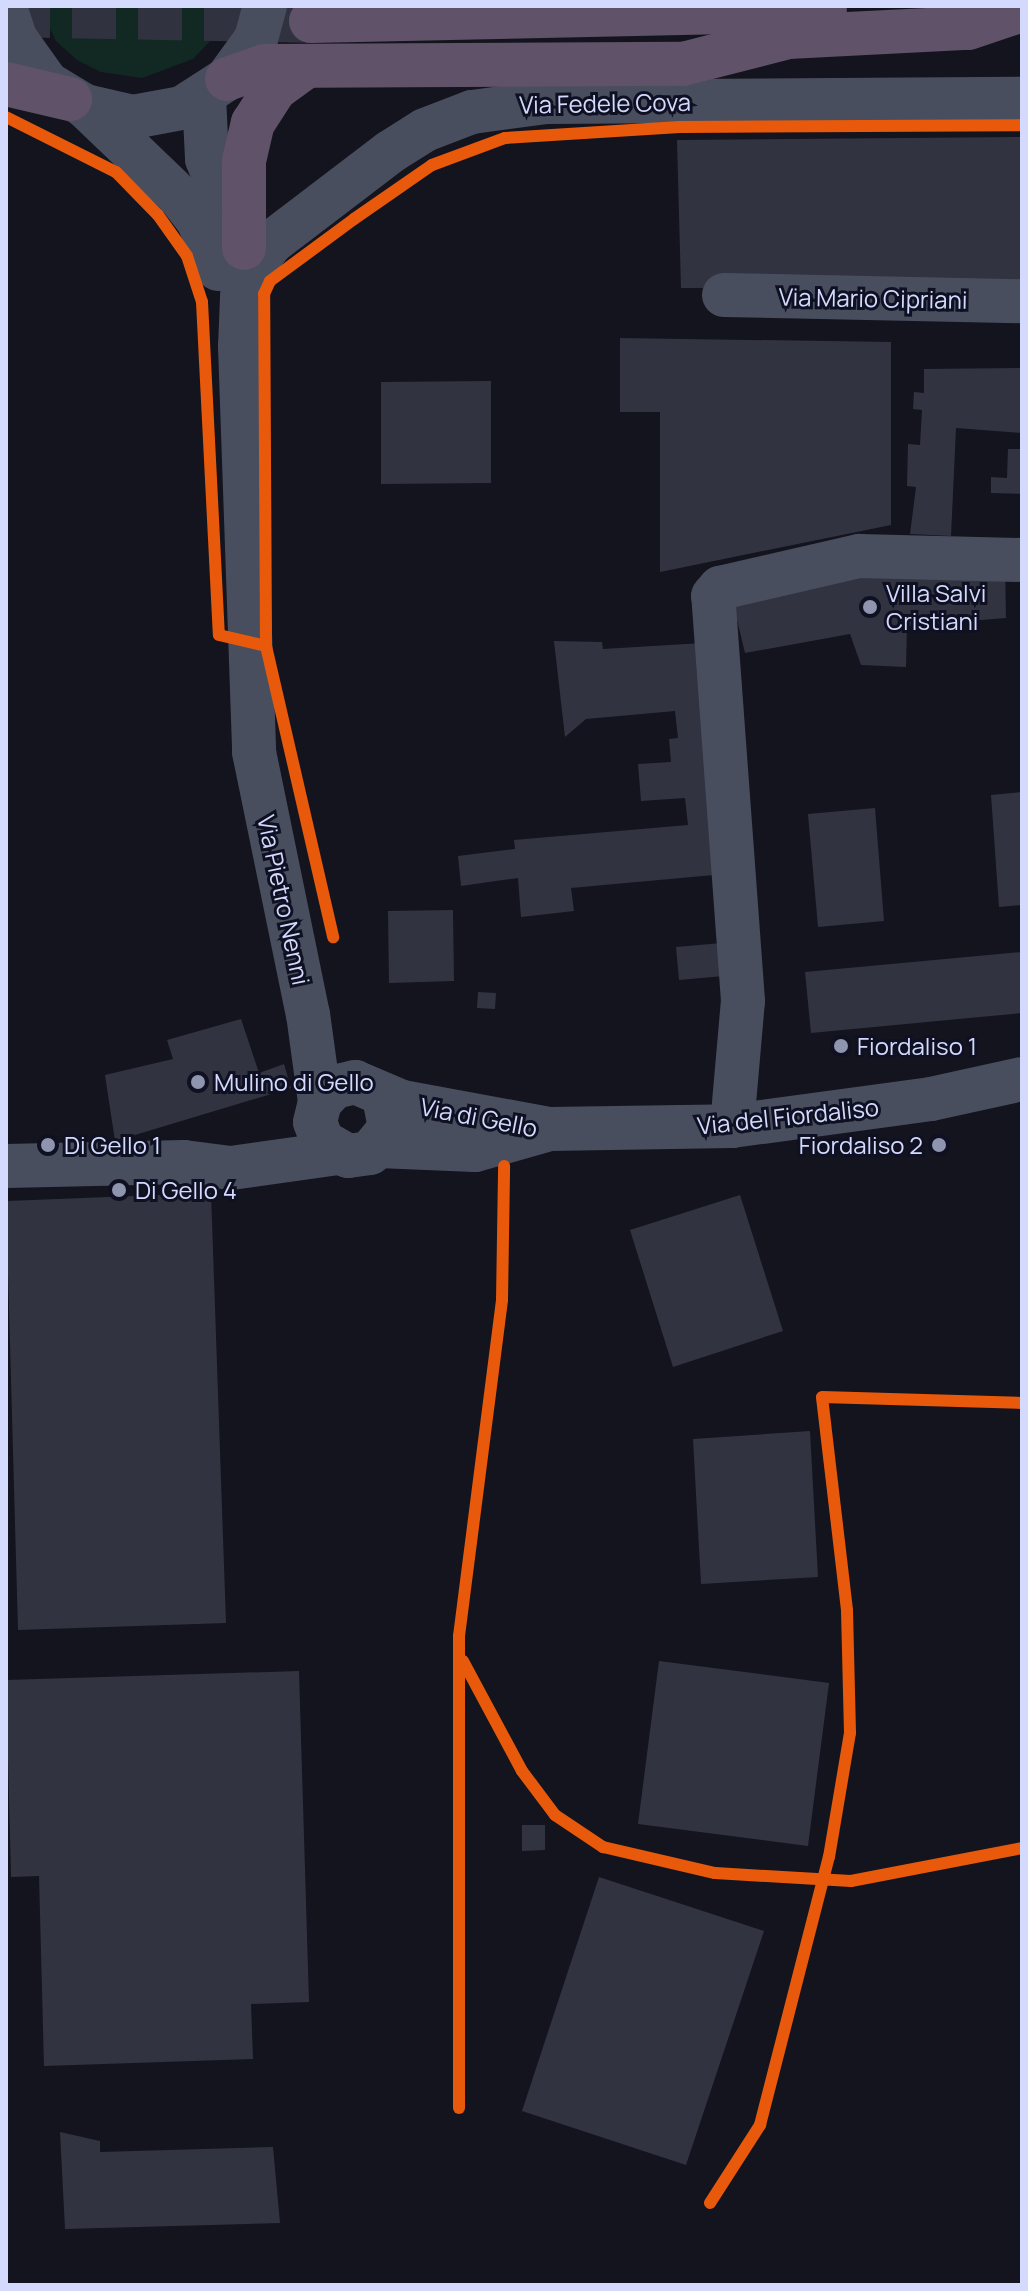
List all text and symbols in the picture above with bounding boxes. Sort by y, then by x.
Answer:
street label: Via Fedele Cova [519,87,691,119]
street label: Via Mario Cipriani [778,282,968,314]
place label: Villa Salvi Cristiani [886,579,986,635]
marker: Villa Salvi Cristiani [861,598,879,616]
street label: Via Pietro Nenni [252,812,316,988]
place label: Fiordaliso 1 [857,1032,977,1060]
marker: Fiordaliso 1 [832,1037,850,1055]
place label: Mulino di Gello [214,1068,374,1096]
marker: Mulino di Gello [189,1073,207,1091]
street label: Via di Gello [418,1092,540,1142]
street label: Via del Fiordaliso [696,1092,880,1140]
place label: Di Gello 1 [64,1131,161,1159]
place label: Fiordaliso 2 [799,1131,923,1159]
marker: Di Gello 1 [39,1136,57,1154]
marker: Fiordaliso 2 [930,1136,948,1154]
place label: Di Gello 4 [135,1176,237,1204]
marker: Di Gello 4 [110,1181,128,1199]

